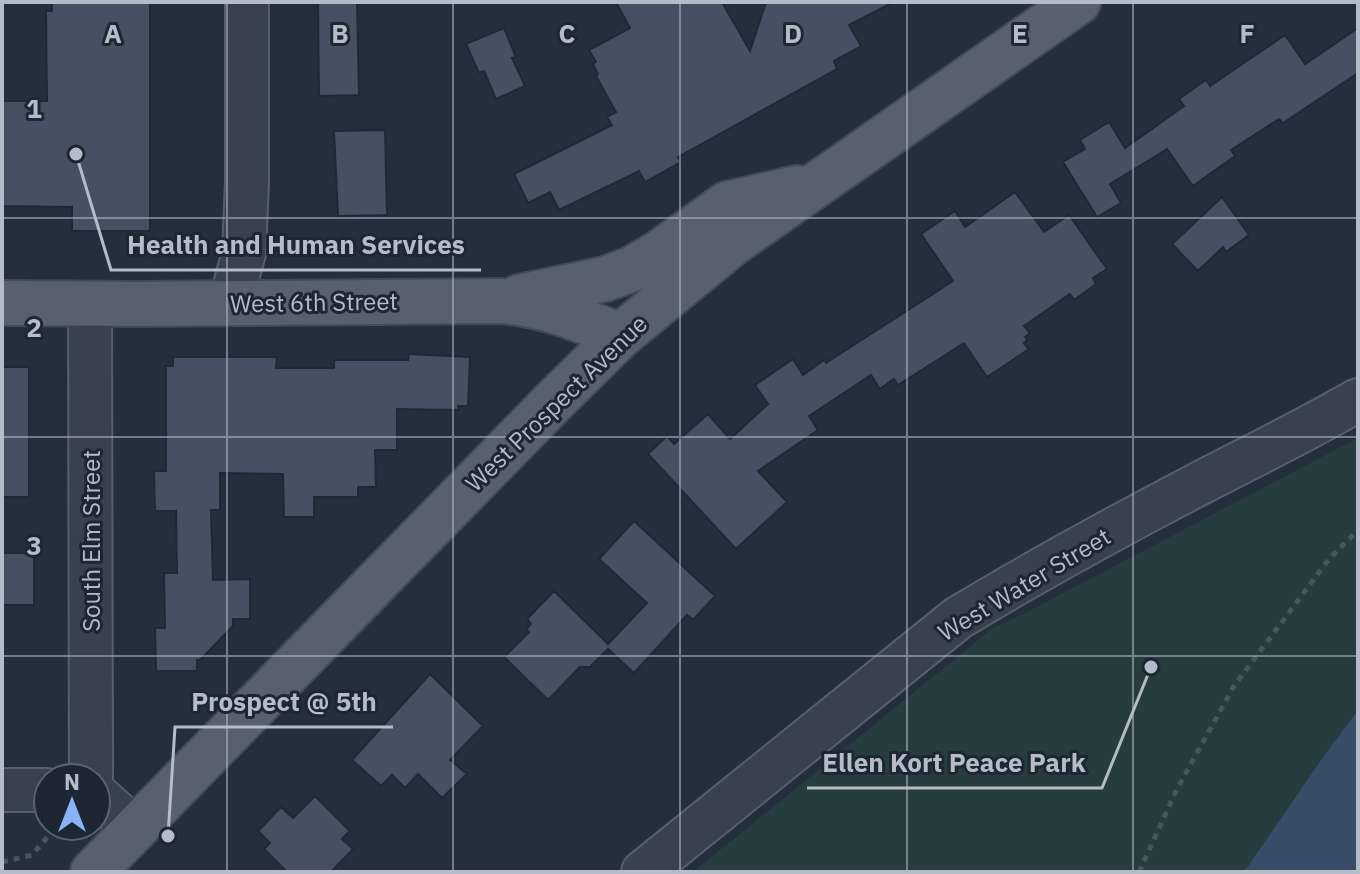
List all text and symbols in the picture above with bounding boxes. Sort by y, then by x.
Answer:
text: A [104,16,122,50]
text: B [331,16,349,50]
text: C [559,16,576,50]
text: D [784,16,802,50]
text: E [1012,16,1028,50]
text: F [1239,16,1255,50]
text: 1 [26,91,42,125]
callout: Health and Human Services [111,220,481,270]
text: Health and Human Services [127,227,465,261]
street label: West 6th Street [230,285,398,319]
street label: West Prospect Avenue [458,308,654,498]
text: 2 [26,310,42,344]
street label: South Elm Street [75,450,107,632]
street label: West Water Street [932,520,1116,648]
text: 3 [26,528,42,562]
callout: Prospect @ 5th [175,677,393,727]
text: Prospect @ 5th [191,684,377,718]
callout: Ellen Kort Peace Park [807,738,1102,788]
text: Ellen Kort Peace Park [822,745,1086,779]
north arrow [32,762,112,842]
text: N [64,767,80,796]

